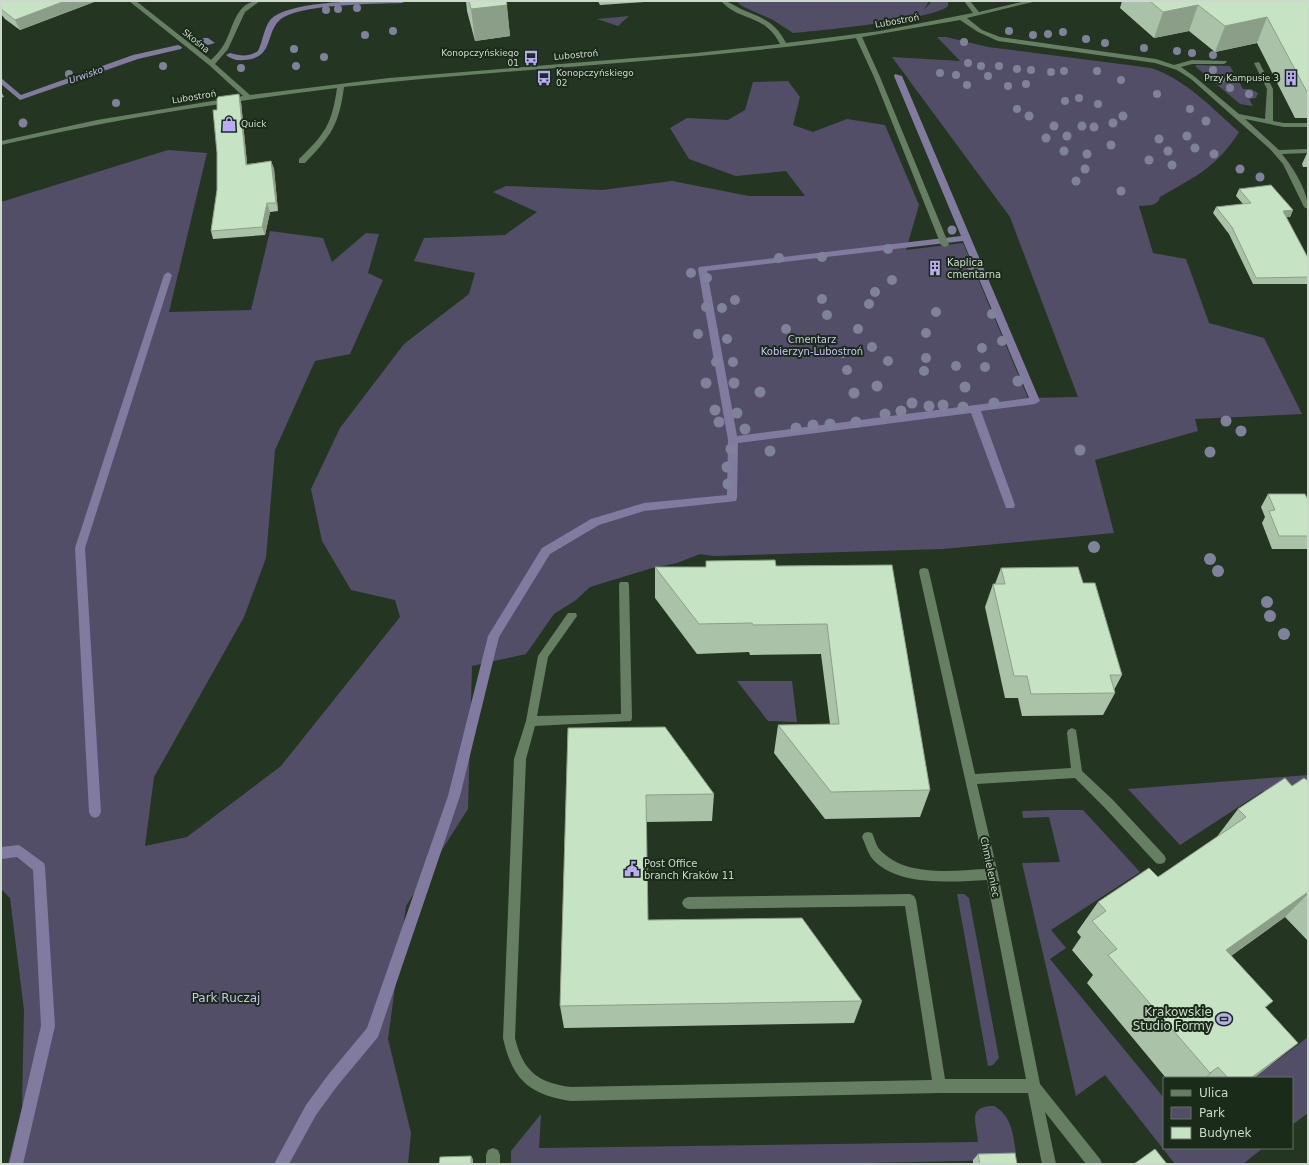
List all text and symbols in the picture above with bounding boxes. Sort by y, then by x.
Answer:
street label: Lubostroń [874,12,920,30]
street label: Skośna [180,27,212,55]
place label: Konopczyńskiego 01 [441,48,519,68]
street label: Lubostroń [553,48,599,62]
bus stop icon: Konopczyńskiego 01 [522,49,540,67]
water label: Urwisko [68,64,105,86]
place label: Konopczyńskiego 02 [556,68,634,88]
bus stop icon: Konopczyńskiego 02 [535,69,553,87]
building icon: Przy Kampusie 3 [1282,69,1300,87]
place label: Przy Kampusie 3 [1204,73,1279,83]
street label: Lubostroń [171,89,217,105]
shop icon: Quick [220,115,238,133]
place label: Quick [241,119,267,129]
place label: Kaplica cmentarna [947,257,1001,280]
building icon: Kaplica cmentarna [926,259,944,277]
park label: Cmentarz Kobierzyn-Lubostroń [761,334,863,357]
street label: Chmieleniec [978,836,1002,898]
place label: Post Office branch Kraków 11 [644,858,734,881]
public building icon: Post Office branch Kraków 11 [623,860,641,878]
park label: Park Ruczaj [192,991,260,1005]
place label: Krakowskie Studio Formy [1133,1005,1212,1033]
sports icon: Krakowskie Studio Formy [1215,1010,1233,1028]
legend [1163,1077,1293,1149]
text: Ulica [1199,1086,1228,1100]
text: Park [1199,1106,1225,1120]
text: Budynek [1199,1126,1252,1140]

